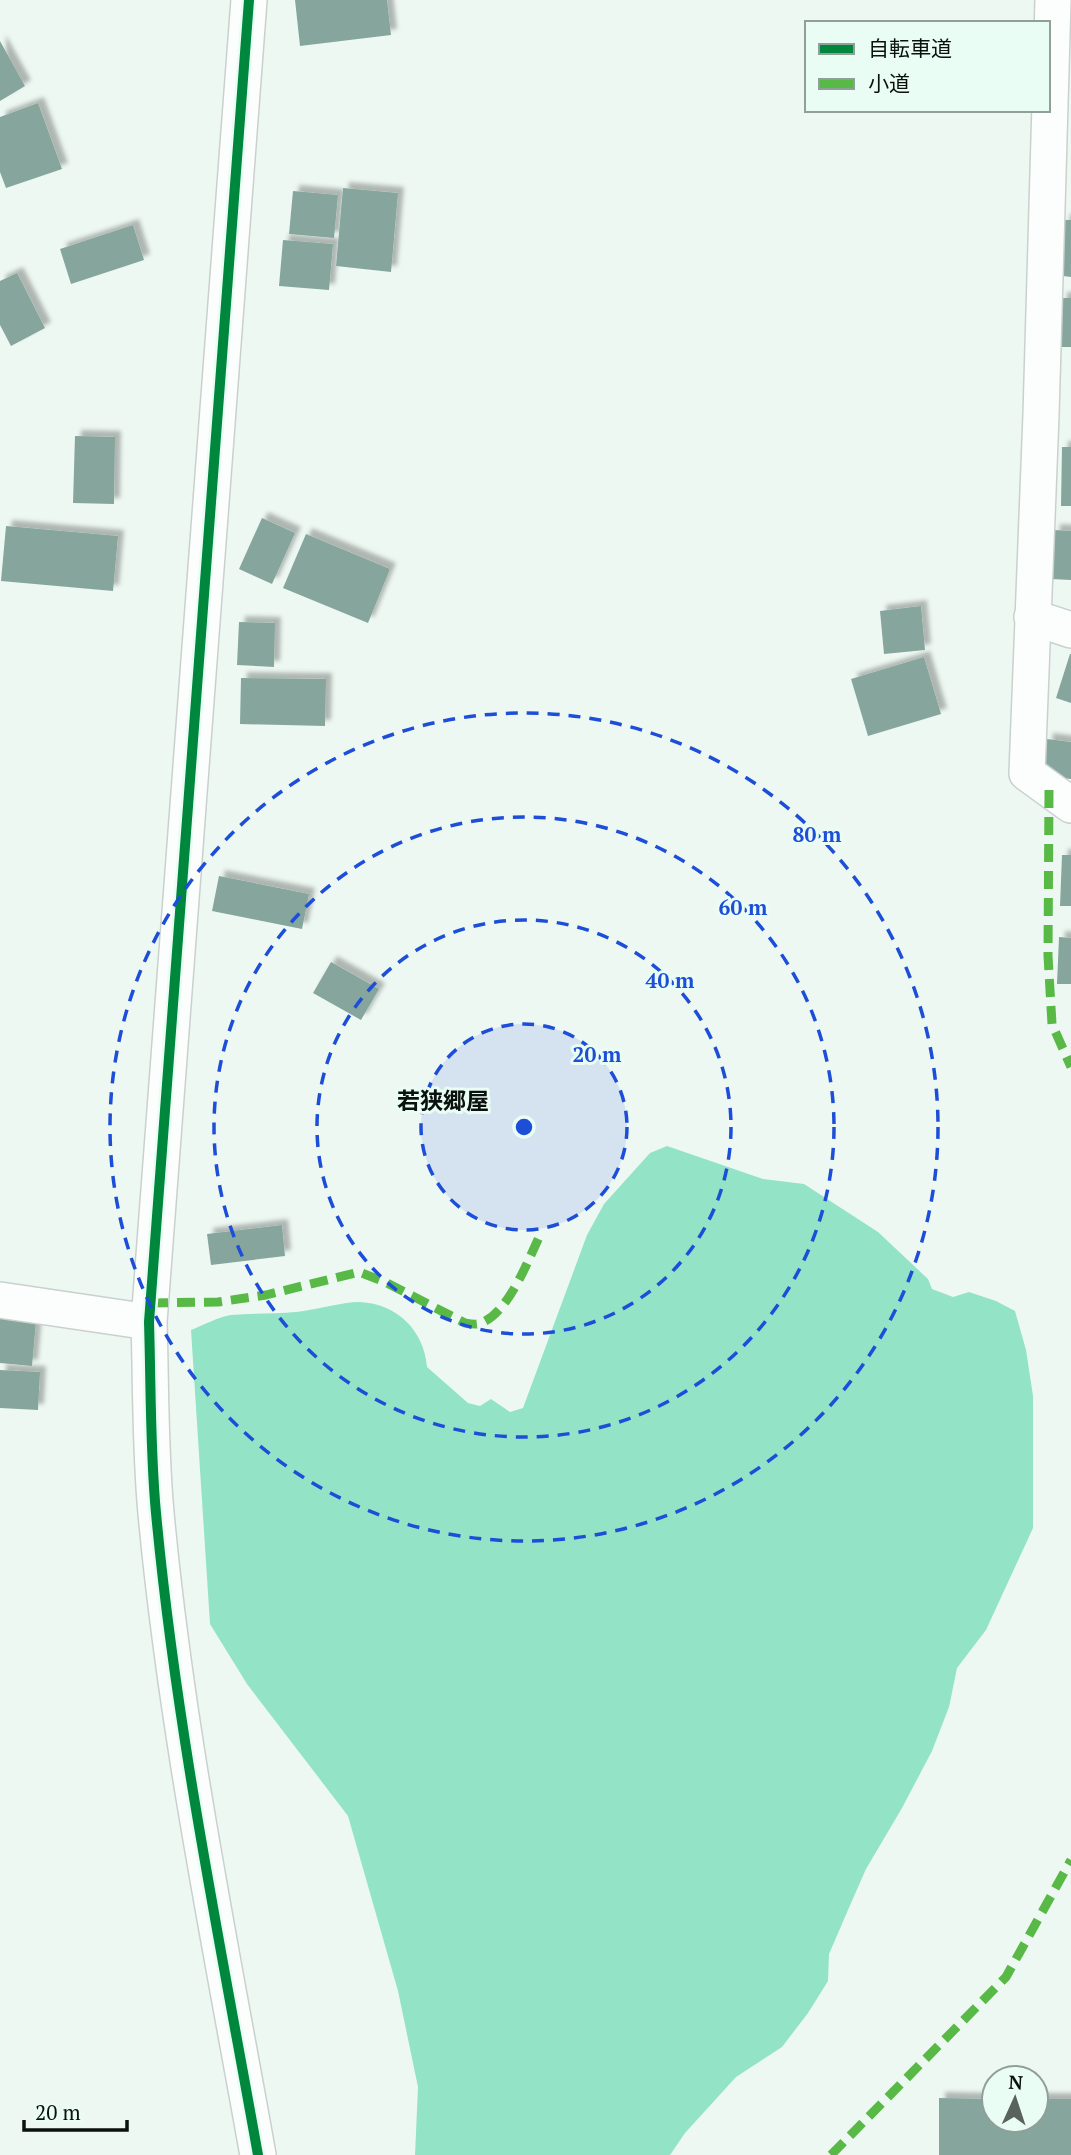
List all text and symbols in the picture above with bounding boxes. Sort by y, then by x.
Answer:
legend [805,21,1050,112]
text: 自転車道 [868,34,952,62]
text: 小道 [868,69,910,97]
text: 80 m [793,820,842,848]
text: 60 m [719,893,768,921]
text: 40 m [646,966,695,994]
text: 20 m [573,1040,622,1068]
district label: 若狭郷屋 [397,1085,489,1116]
centre of rings [512,1115,536,1139]
north arrow [980,2064,1050,2134]
text: N [1008,2069,1024,2094]
scale bar [24,2088,128,2132]
text: 20 m [35,2098,81,2126]

